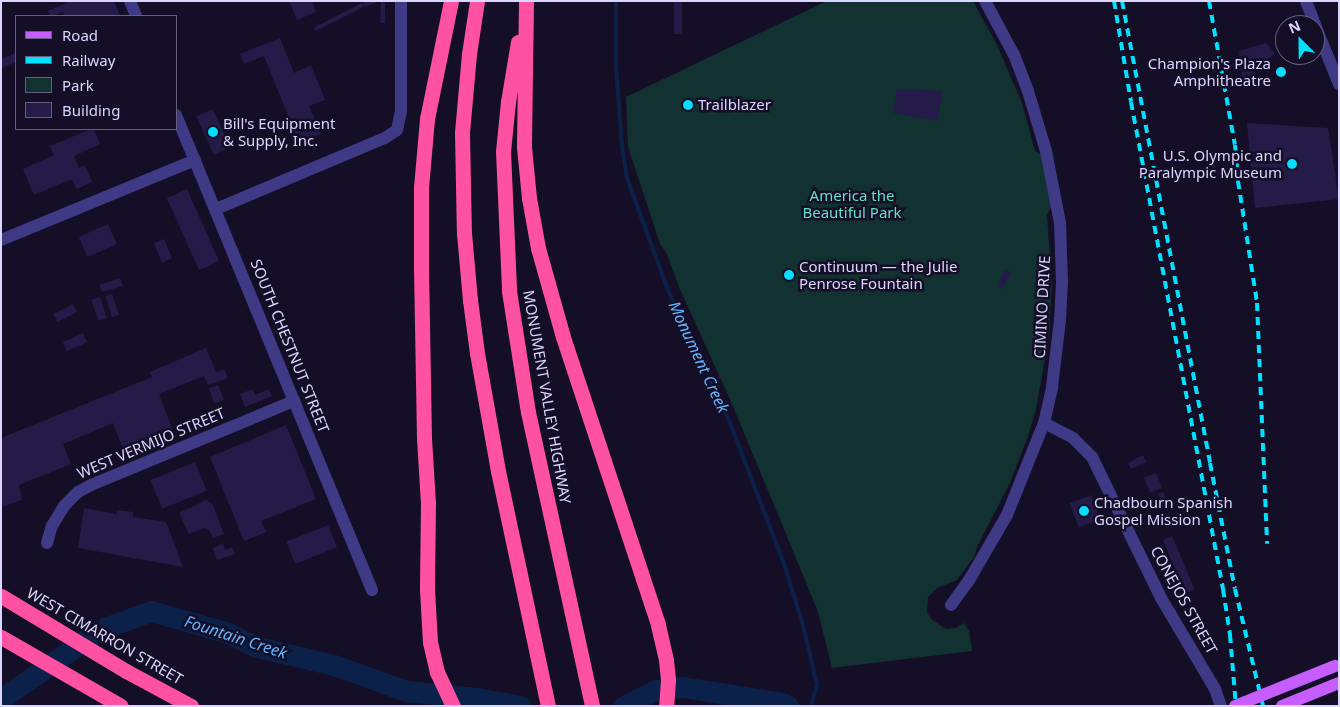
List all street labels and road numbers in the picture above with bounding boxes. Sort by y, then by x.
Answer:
street label: CIMINO DRIVE [1030,255,1054,359]
street label: SOUTH CHESTNUT STREET [247,257,333,435]
street label: MONUMENT VALLEY HIGHWAY [519,289,575,505]
street label: WEST VERMIJO STREET [74,404,228,482]
street label: CONEJOS STREET [1147,543,1221,657]
street label: WEST CIMARRON STREET [24,584,186,688]

